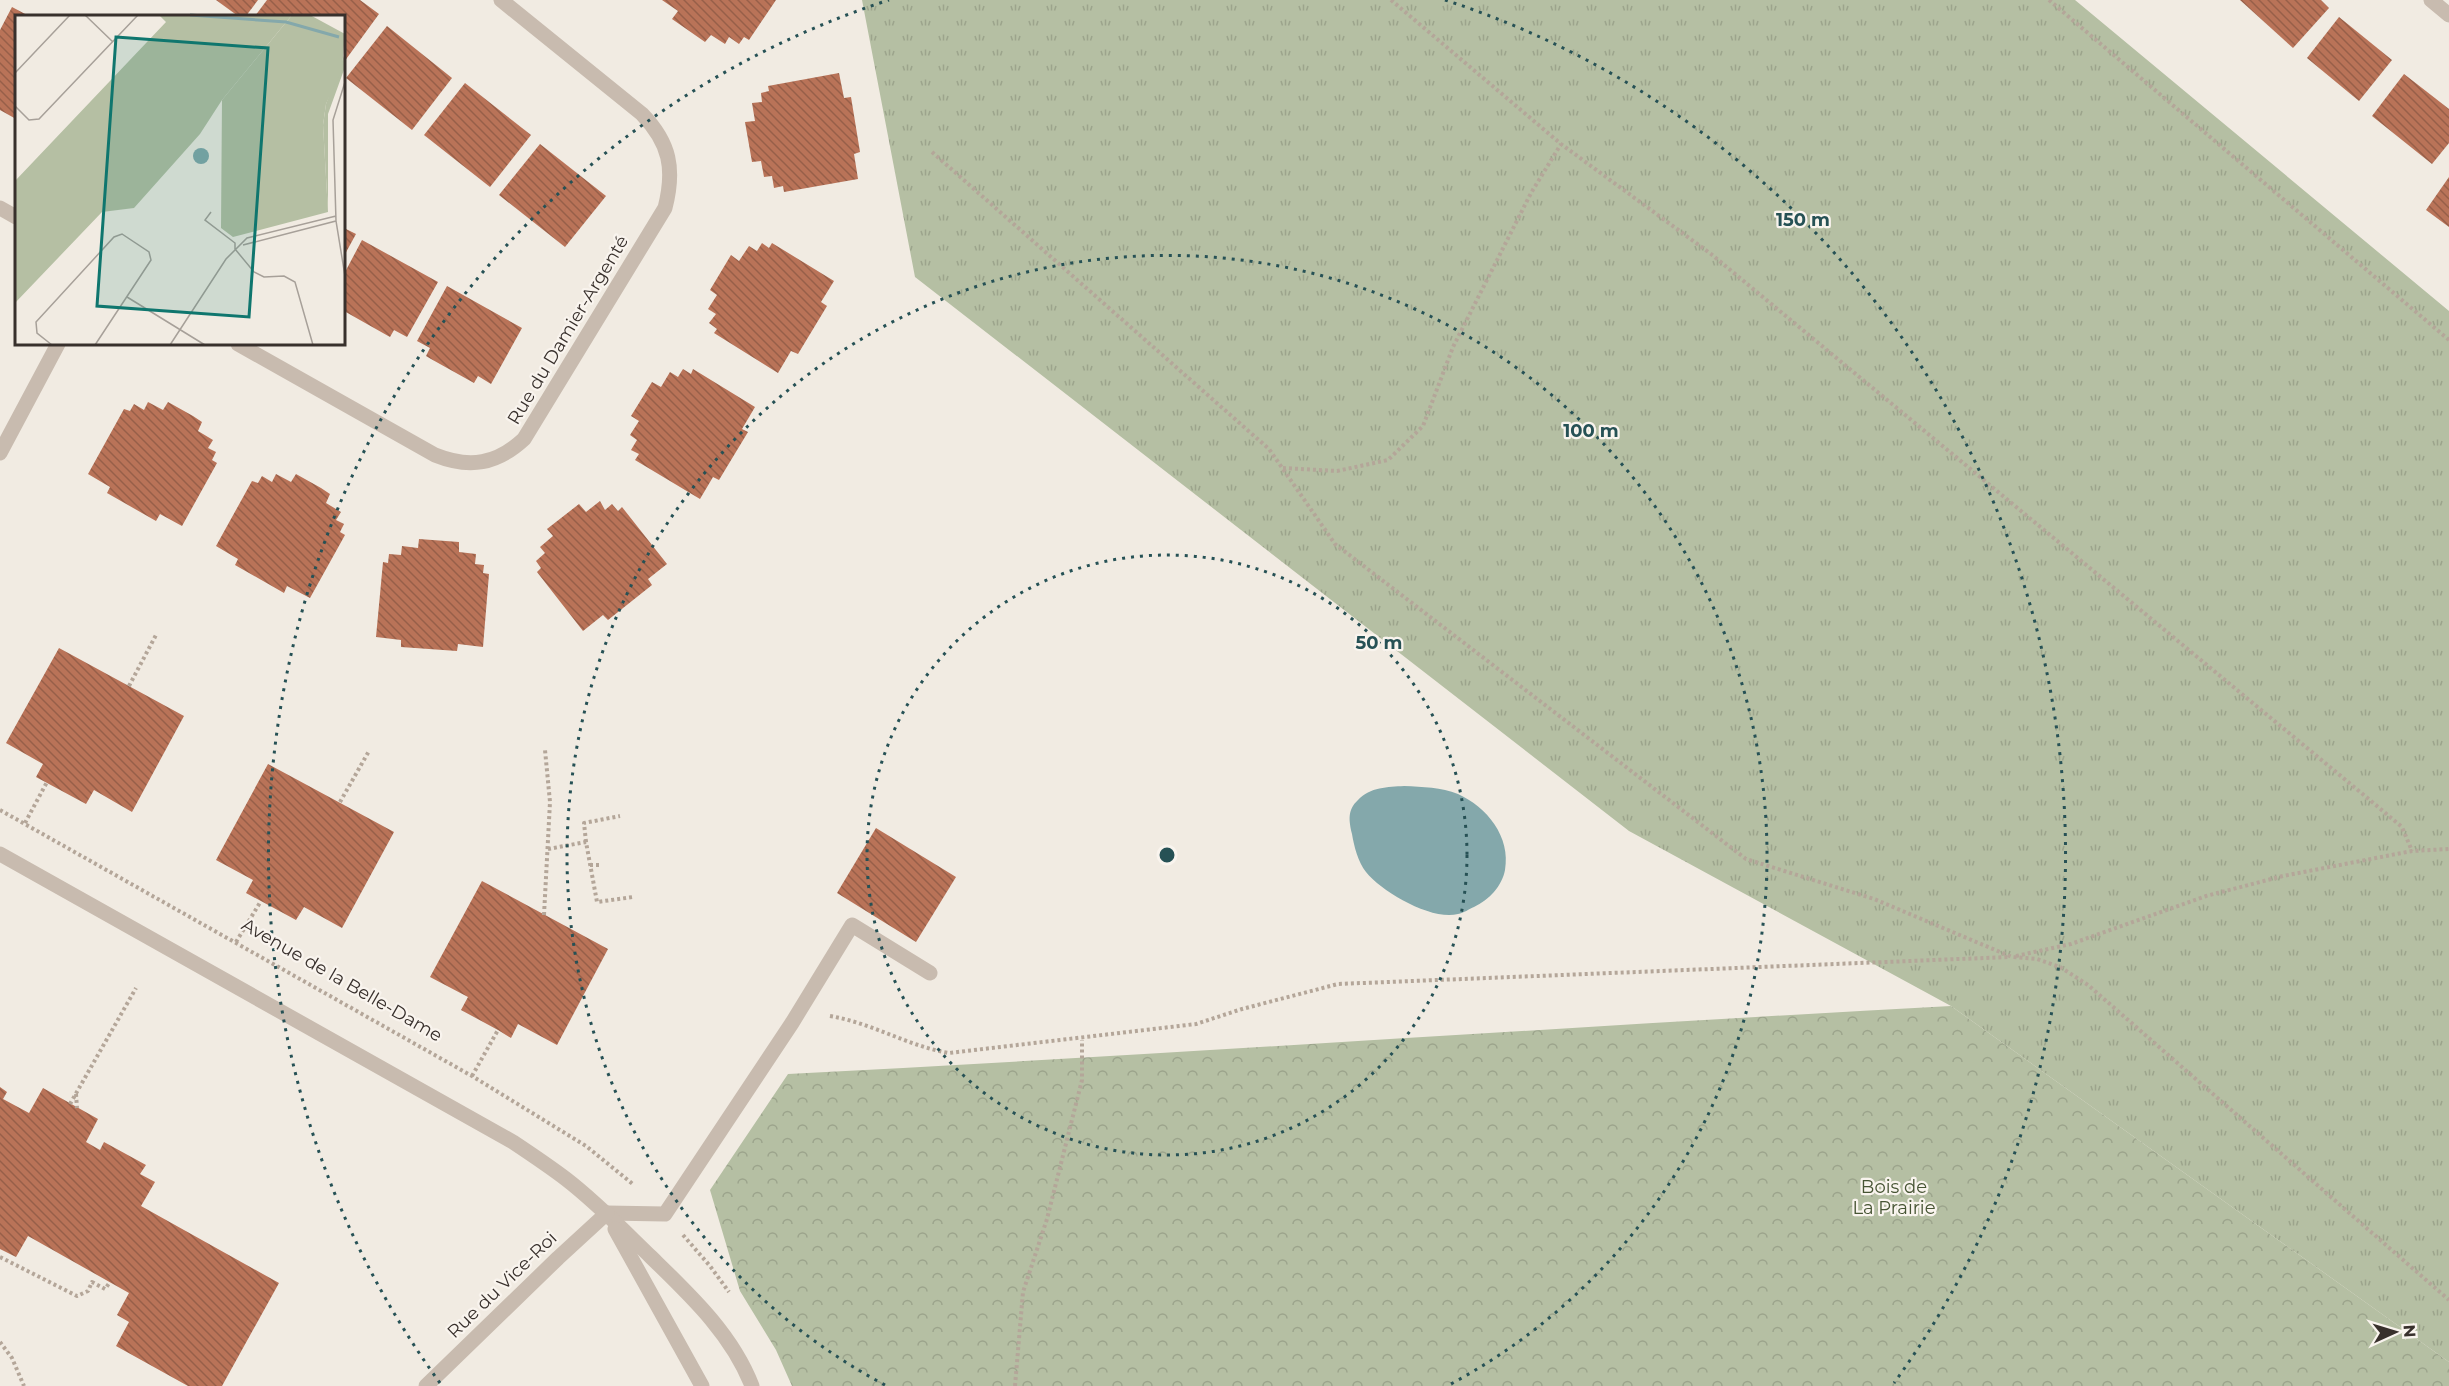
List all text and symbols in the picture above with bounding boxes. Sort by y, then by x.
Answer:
inset map [15,15,345,345]
text: 150 m [1776,209,1830,231]
street label: Rue du Damier-Argenté [503,231,633,429]
text: 100 m [1563,420,1619,442]
text: 50 m [1356,632,1402,654]
centre of rings [1157,845,1177,865]
street label: Avenue de la Belle-Dame [238,913,446,1047]
park label: Bois de La Prairie [1852,1176,1936,1219]
street label: Rue du Vice-Roi [443,1227,561,1343]
north arrow [2365,1302,2425,1362]
text: N [2400,1324,2419,1338]

